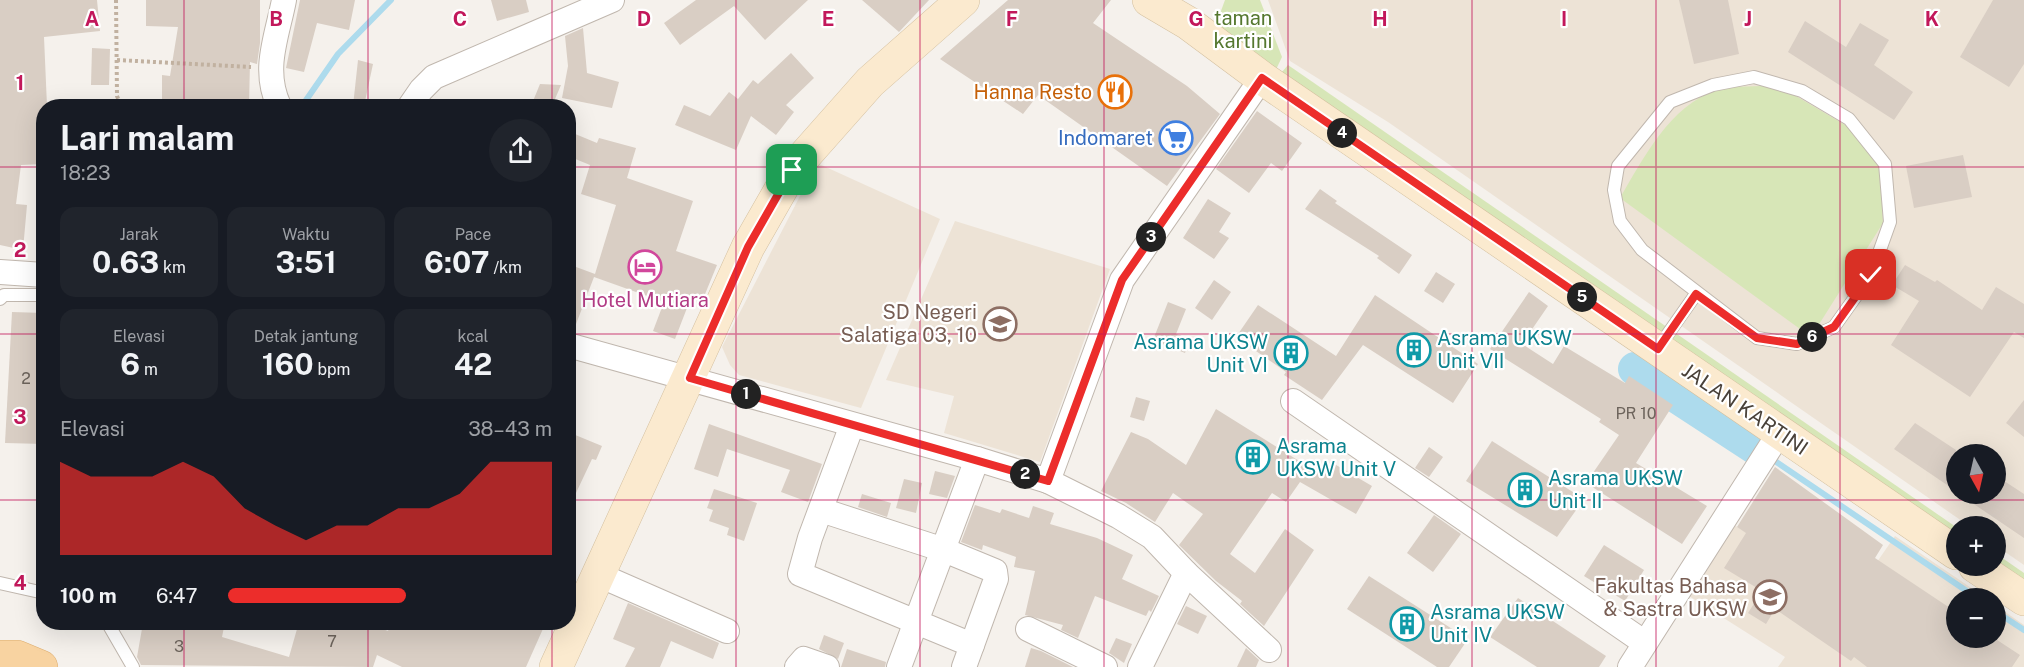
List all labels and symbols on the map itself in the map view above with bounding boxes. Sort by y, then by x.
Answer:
park label: taman kartini [1214,6,1272,53]
text: A [85,7,99,31]
text: B [269,7,283,31]
text: C [453,7,467,31]
text: D [637,7,651,31]
text: E [822,7,834,31]
text: F [1006,7,1018,31]
text: G [1188,7,1204,31]
text: H [1372,7,1388,31]
text: I [1561,7,1567,31]
text: J [1744,7,1752,31]
text: K [1925,7,1939,31]
text: 1 [16,71,24,95]
restaurant icon: Hanna Resto [1097,74,1133,110]
place label: Hanna Resto [974,80,1092,104]
pin: 4 [1327,118,1357,148]
supermarket icon: Indomaret [1158,120,1194,156]
place label: Indomaret [1058,126,1153,150]
pin [766,144,817,195]
pin: 3 [1136,222,1166,252]
text: 2 [14,238,26,262]
hotel icon: Hotel Mutiara [627,249,663,285]
pin [1845,249,1896,300]
pin: 5 [1567,282,1597,312]
place label: Hotel Mutiara [581,288,709,312]
place label: SD Negeri Salatiga 03, 10 [841,300,977,347]
school or university icon: SD Negeri Salatiga 03, 10 [982,306,1018,342]
pin: 6 [1797,322,1827,352]
place label: Asrama UKSW Unit VII [1437,326,1572,373]
place label: Asrama UKSW Unit VI [1133,330,1268,377]
building icon: Asrama UKSW Unit VII [1396,332,1432,368]
building icon: Asrama UKSW Unit VI [1273,335,1309,371]
street label: JALAN KARTINI [1677,358,1813,460]
house number: 2 [21,369,31,388]
pin: 1 [731,379,761,409]
house number: PR 10 [1615,404,1657,423]
text: 3 [13,405,27,429]
place label: Asrama UKSW Unit V [1276,434,1396,481]
building icon: Asrama UKSW Unit V [1235,439,1271,475]
north arrow [1946,444,2006,504]
pin: 2 [1010,459,1040,489]
place label: Asrama UKSW Unit II [1548,466,1683,513]
building icon: Asrama UKSW Unit II [1507,472,1543,508]
text: 4 [13,571,27,595]
place label: Fakultas Bahasa & Sastra UKSW [1595,574,1747,621]
school or university icon: Fakultas Bahasa & Sastra UKSW [1752,579,1788,615]
place label: Asrama UKSW Unit IV [1430,600,1565,647]
building icon: Asrama UKSW Unit IV [1389,606,1425,642]
house number: 7 [327,632,337,651]
house number: 3 [174,637,184,656]

